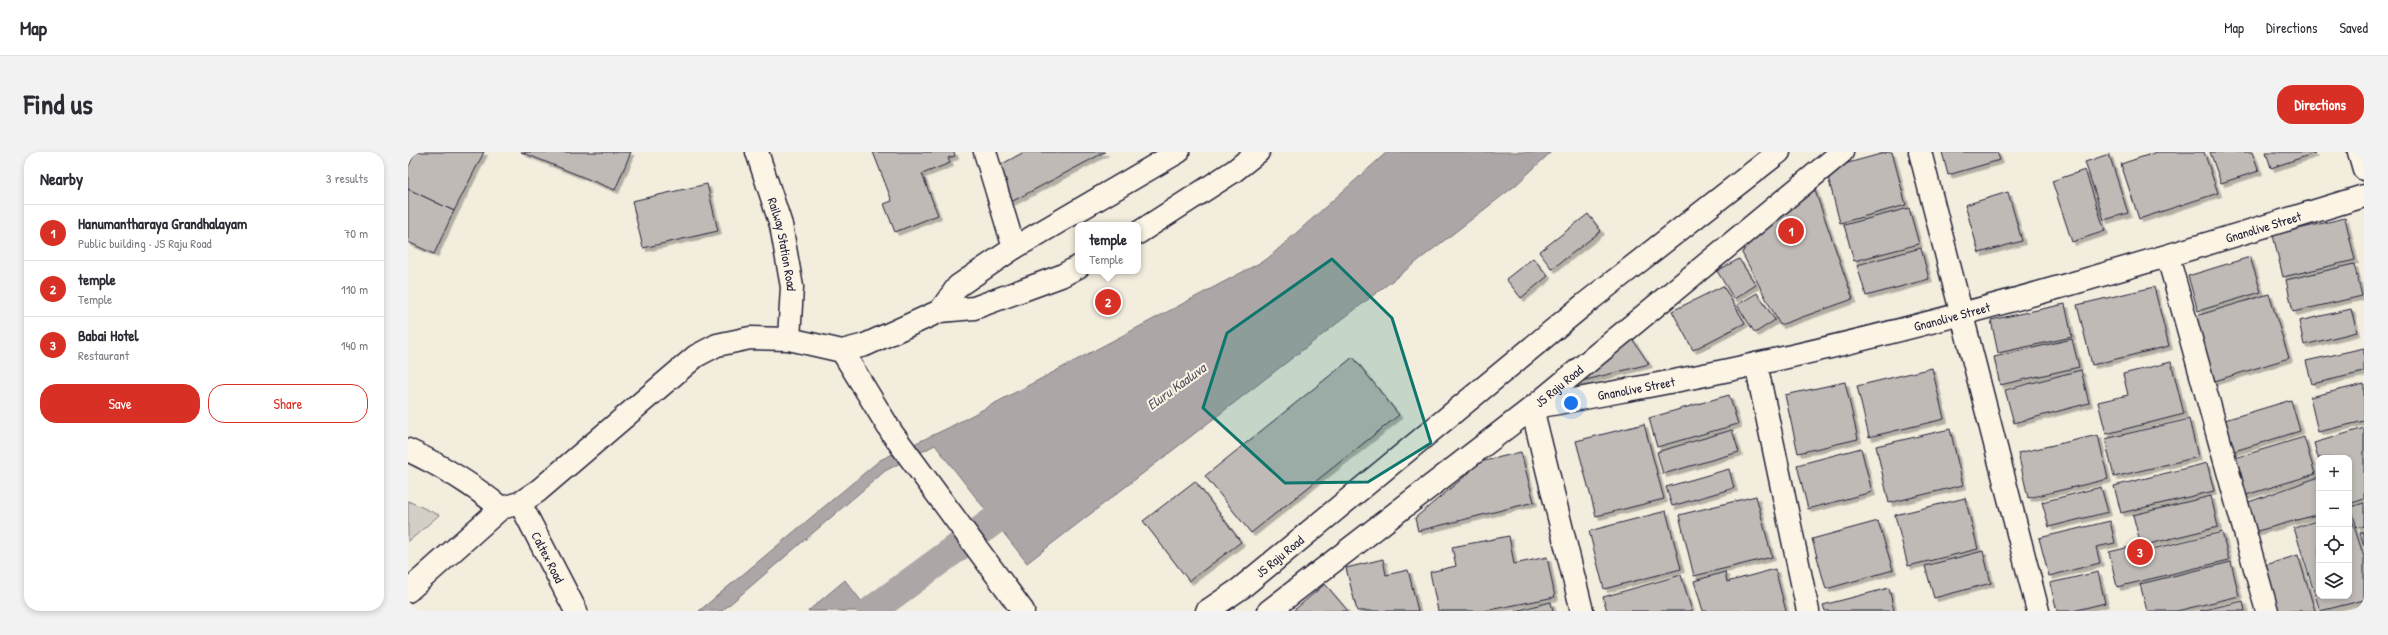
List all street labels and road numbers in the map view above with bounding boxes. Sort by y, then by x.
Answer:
street label: Railway Station Road [764,195,801,291]
street label: Gnanolive Street [2223,207,2304,247]
street label: Gnanolive Street [1912,298,1993,335]
street label: JS Raju Road [1531,361,1587,411]
street label: Gnanolive Street [1596,372,1677,404]
street label: Caltex Road [527,528,569,586]
street label: JS Raju Road [1252,531,1307,581]

